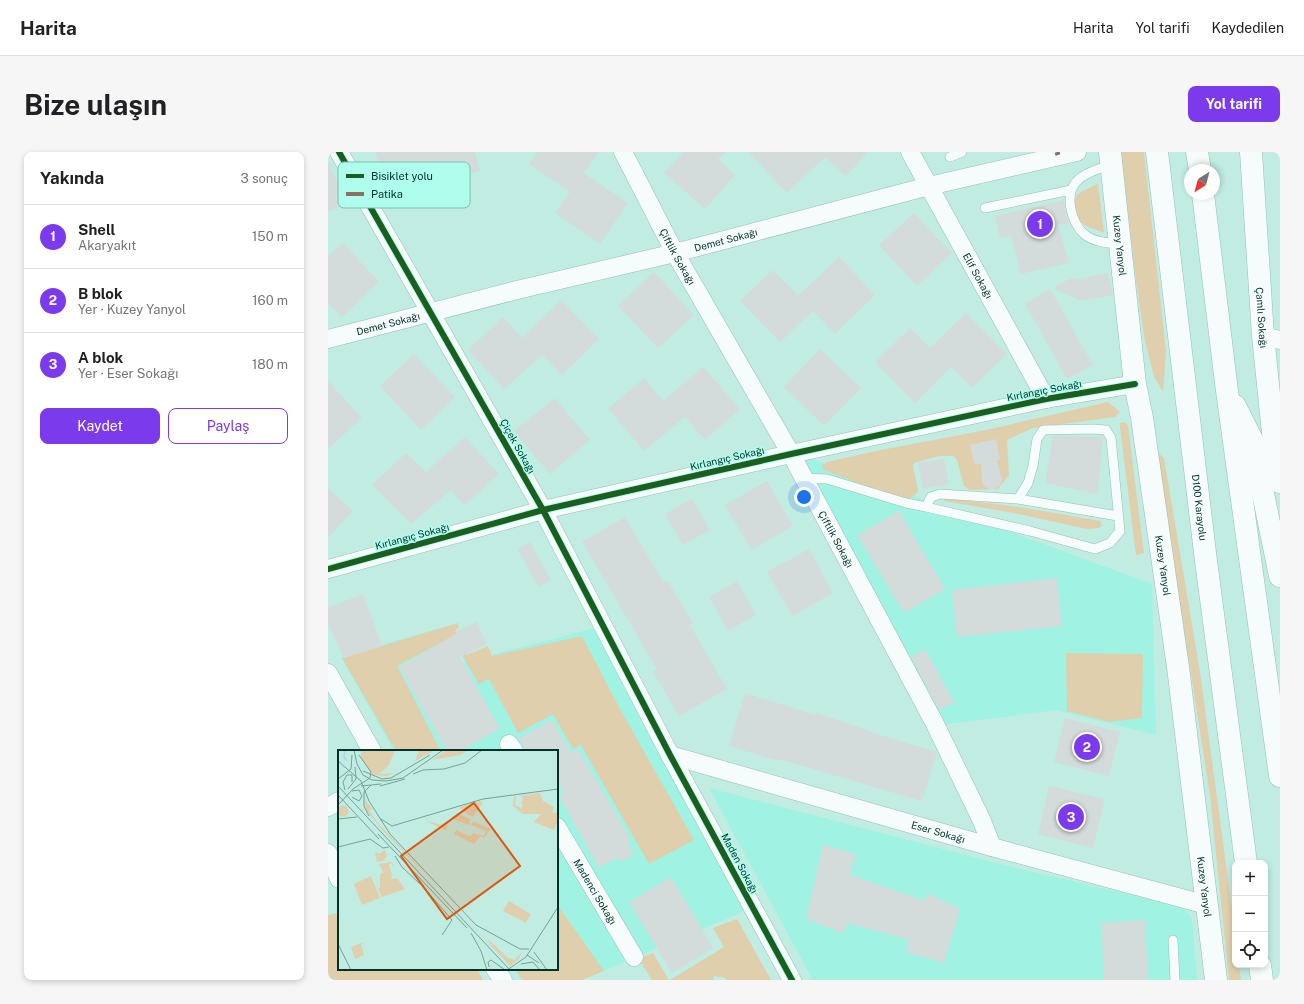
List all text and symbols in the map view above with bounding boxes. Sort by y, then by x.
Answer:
text: Harita [20,17,77,39]
text: Harita [1073,20,1113,36]
text: Yol tarifi [1135,20,1190,36]
text: Kaydedilen [1212,20,1284,36]
button: Yol tarifi [1188,86,1280,122]
text: Bize ulaşın [24,88,167,121]
legend [338,162,470,208]
north arrow [1184,164,1220,200]
text: Yakında [40,168,104,188]
text: Bisiklet yolu [371,170,433,182]
text: 3 sonuç [241,171,288,186]
text: Patika [371,188,403,200]
pin: 1 [1027,209,1053,239]
street label: Kuzey Yanyol [1111,214,1129,276]
text: Shell [78,221,116,238]
street label: Çiftlik Sokağı [657,226,698,287]
street label: Demet Sokağı [693,226,759,254]
text: 1 [50,229,56,244]
text: 150 m [252,229,288,244]
text: Akaryakıt [78,238,136,253]
street label: Elif Sokağı [961,251,995,300]
text: B blok [78,285,123,302]
street label: Çamlı Sokağı [1254,287,1270,349]
text: 2 [49,293,57,308]
text: 160 m [252,293,288,308]
text: Yer · Kuzey Yanyol [78,302,186,317]
street label: Demet Sokağı [355,309,421,337]
text: A blok [78,349,123,366]
text: 3 [49,357,57,372]
text: 180 m [252,357,288,372]
text: Yer · Eser Sokağı [78,366,178,381]
street label: Kırlangıç Sokağı [1006,377,1082,403]
button: Kaydet [40,408,160,444]
button: Paylaş [168,408,288,444]
street label: Çiçek Sokağı [498,417,538,475]
street label: Kırlangıç Sokağı [689,444,765,472]
street label: D100 Karayolu [1190,474,1210,541]
your location [794,487,814,507]
street label: Çiftlik Sokağı [816,509,856,569]
street label: Kırlangıç Sokağı [374,520,450,552]
street label: Kuzey Yanyol [1153,534,1174,596]
pin: 2 [1074,732,1100,762]
inset map [338,750,558,970]
pin: 3 [1058,802,1084,832]
street label: Eser Sokağı [910,818,966,845]
street label: Maden Sokağı [719,831,761,895]
street label: Kuzey Yanyol [1195,856,1214,918]
street label: Madenci Sokağı [571,857,619,926]
map controls [1232,860,1268,968]
button: + [1232,860,1268,896]
button: − [1232,896,1268,932]
button: locate [1232,932,1268,968]

